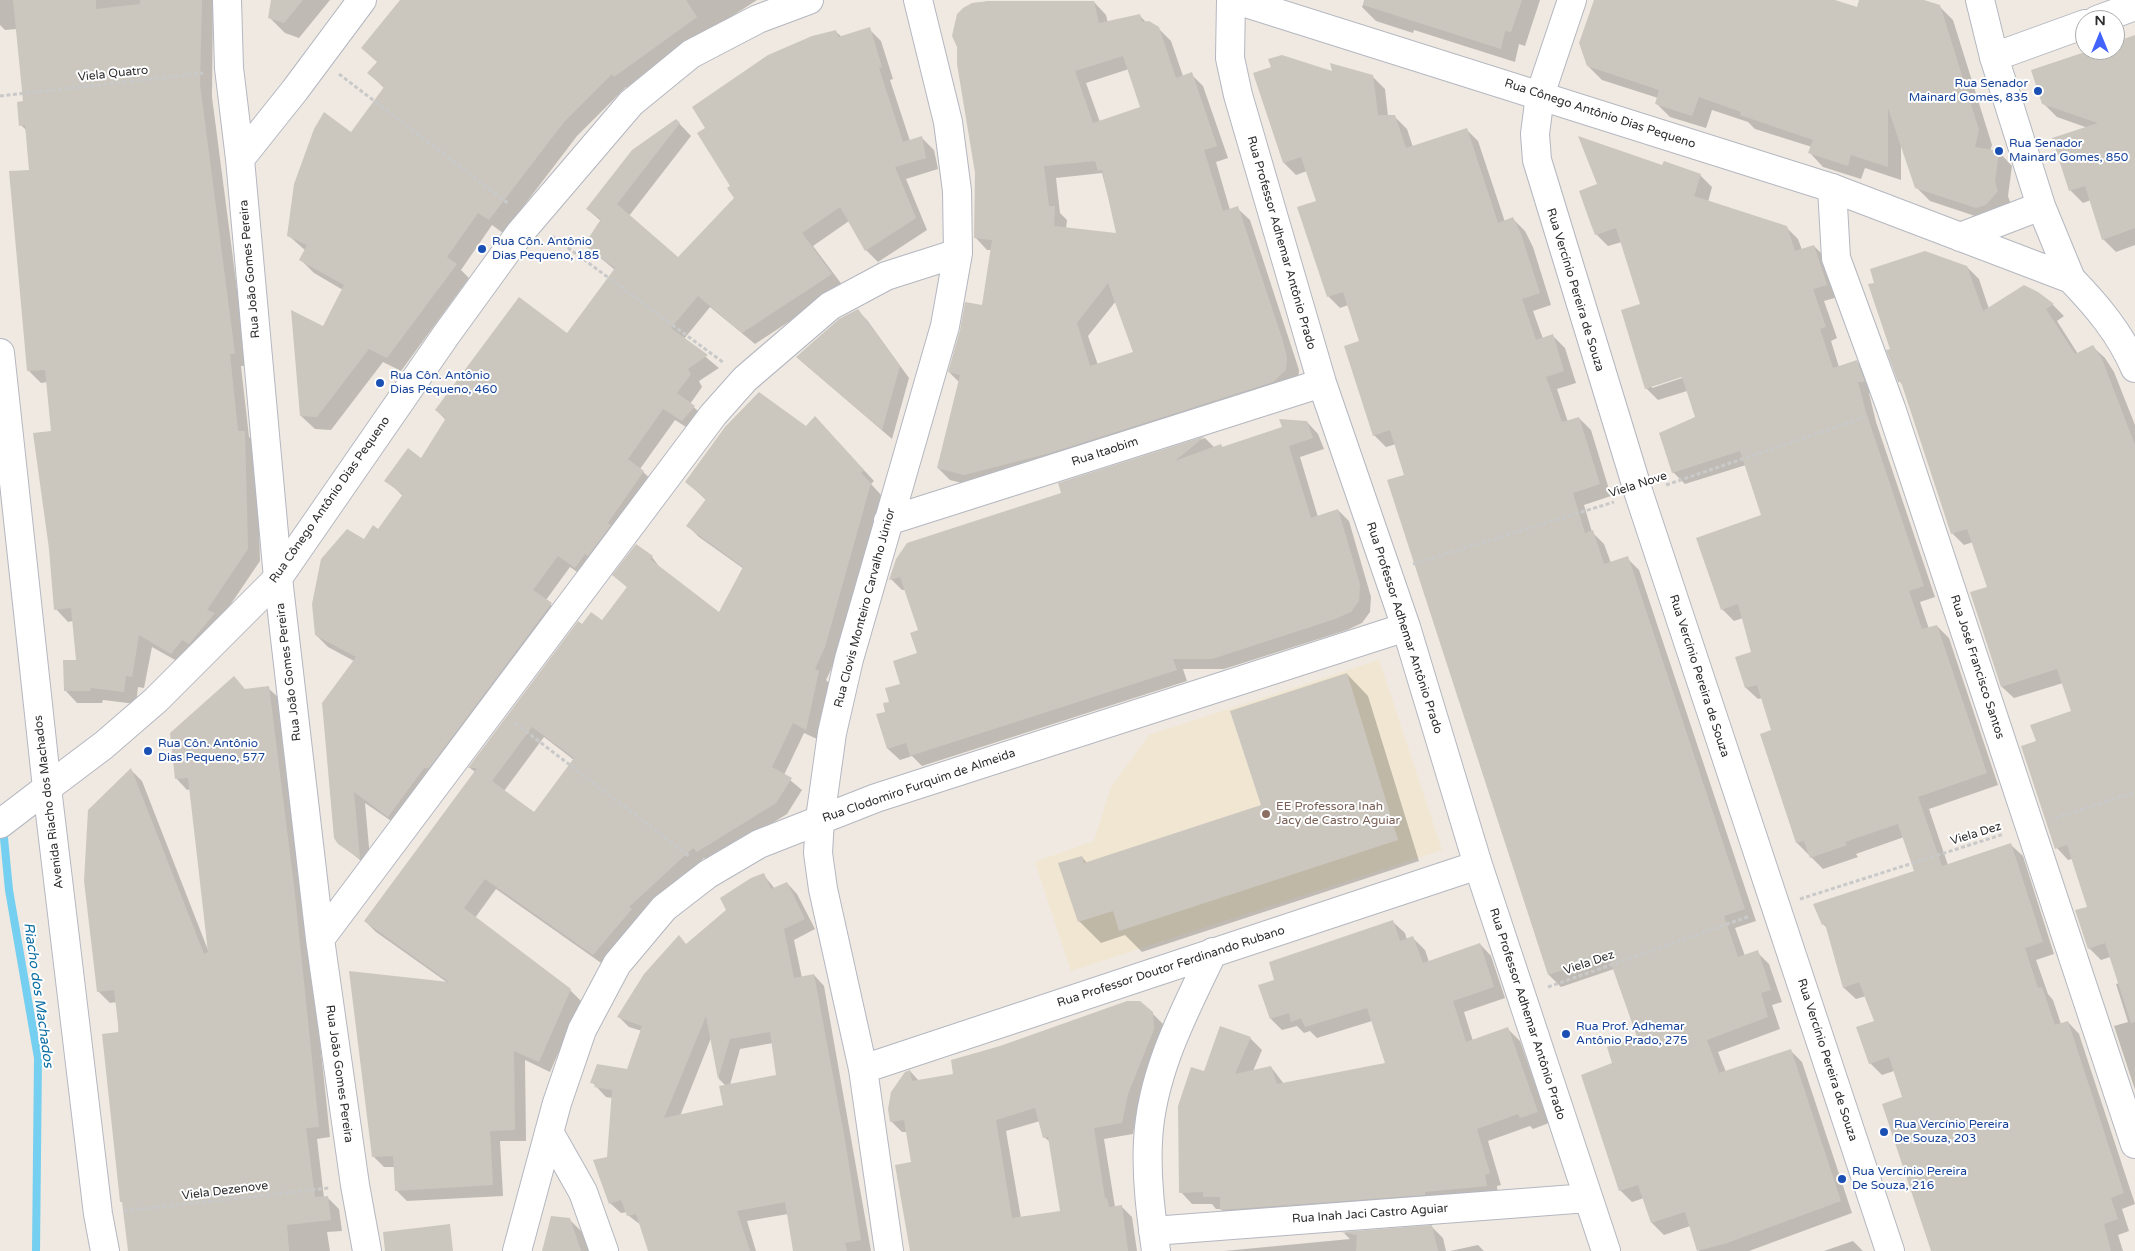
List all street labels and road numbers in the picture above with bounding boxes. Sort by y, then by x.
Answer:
street label: Viela Quatro [77,63,149,85]
street label: Rua Cônego Antônio Dias Pequeno [1503,76,1697,152]
street label: Rua Professor Adhemar Antônio Prado [1244,135,1318,351]
street label: Rua João Gomes Pereira [237,199,263,339]
street label: Rua Vercínio Pereira de Souza [1543,206,1607,374]
street label: Rua Cônego Antônio Dias Pequeno [267,414,393,586]
street label: Rua Itaobim [1070,434,1140,470]
street label: Viela Nove [1607,469,1669,501]
street label: Rua Clovis Monteiro Carvalho Júnior [831,507,899,709]
street label: Rua Professor Adhemar Antônio Prado [1363,520,1445,736]
street label: Rua Vercínio Pereira de Souza [1666,593,1732,759]
street label: Rua José Francisco Santos [1947,593,2007,741]
street label: Rua João Gomes Pereira [273,602,305,742]
street label: Avenida Riacho dos Machados [31,714,67,890]
street label: Rua Clodomiro Furquim de Almeida [821,746,1017,826]
street label: Viela Dez [1949,819,2003,849]
street label: Rua Professor Adhemar Antônio Prado [1486,906,1568,1122]
street label: Rua Professor Doutor Ferdinando Rubano [1055,923,1287,1011]
street label: Viela Dez [1562,948,1616,978]
street label: Rua Vercínio Pereira de Souza [1794,977,1860,1143]
street label: Rua João Gomes Pereira [322,1004,356,1144]
street label: Viela Dezenove [181,1179,269,1203]
street label: Rua Inah Jaci Castro Aguiar [1291,1201,1449,1227]

